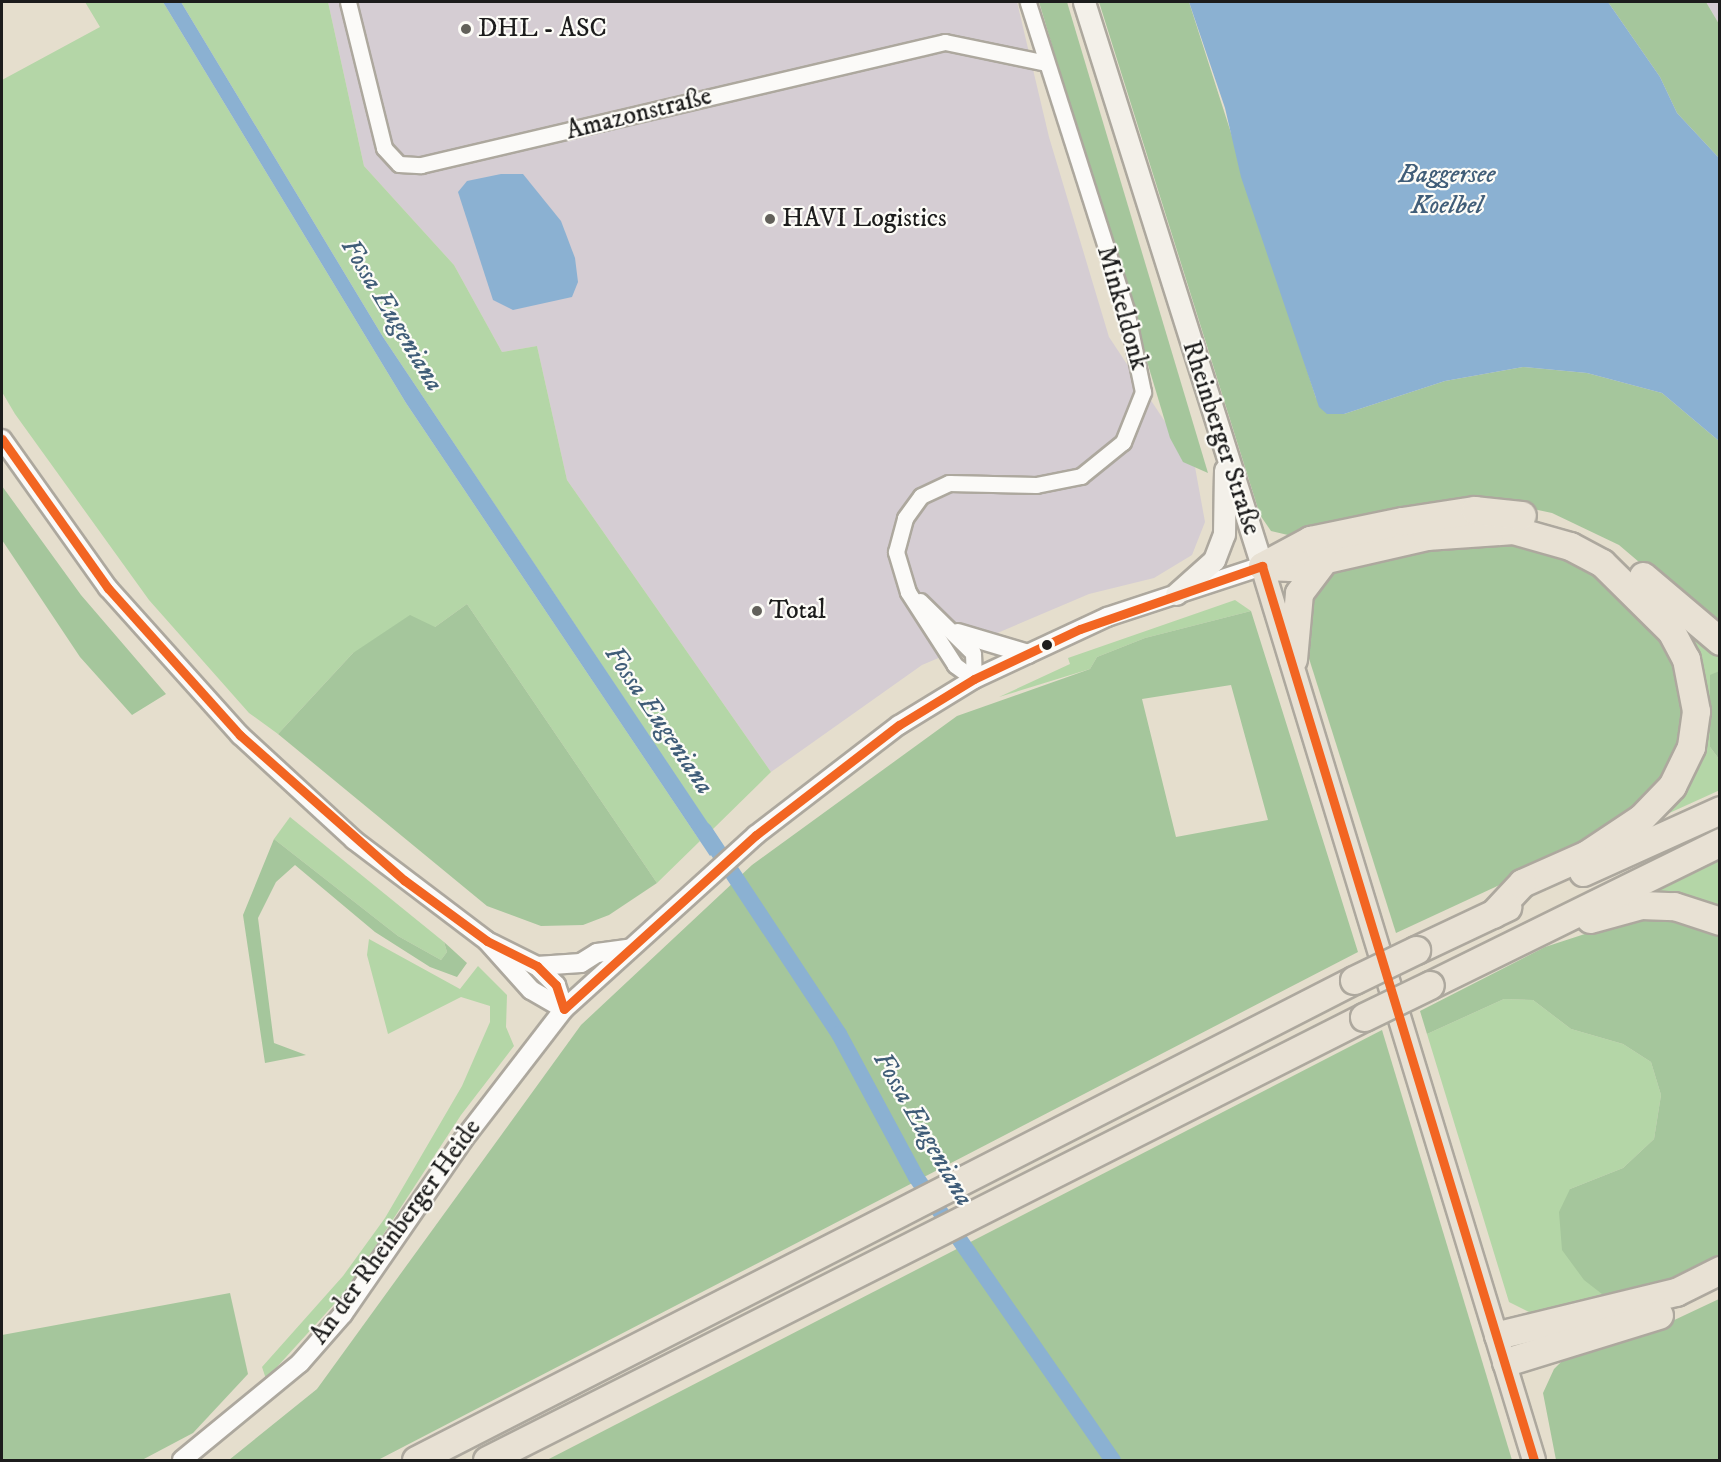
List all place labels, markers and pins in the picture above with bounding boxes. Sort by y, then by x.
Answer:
place label: DHL - ASC [478,13,607,45]
marker: DHL - ASC [459,22,473,36]
place label: HAVI Logistics [782,203,947,235]
marker: HAVI Logistics [763,212,777,226]
place label: Total [769,595,826,627]
marker: Total [750,604,764,618]
unlabelled marker [1041,639,1053,651]

